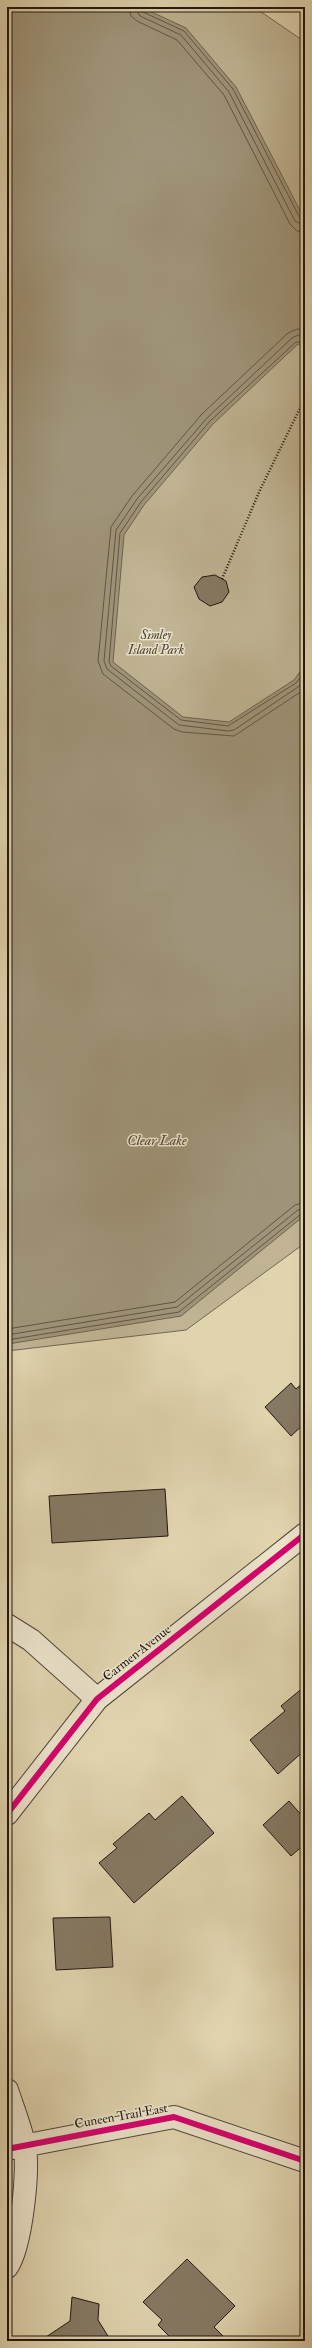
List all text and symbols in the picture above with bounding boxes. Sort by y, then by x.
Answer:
park label: Simley Island Park [127,627,184,658]
water label: Clear Lake [127,1132,187,1149]
street label: Carmen Avenue [100,1621,175,1685]
street label: Cuneen Trail East [73,2100,169,2132]

